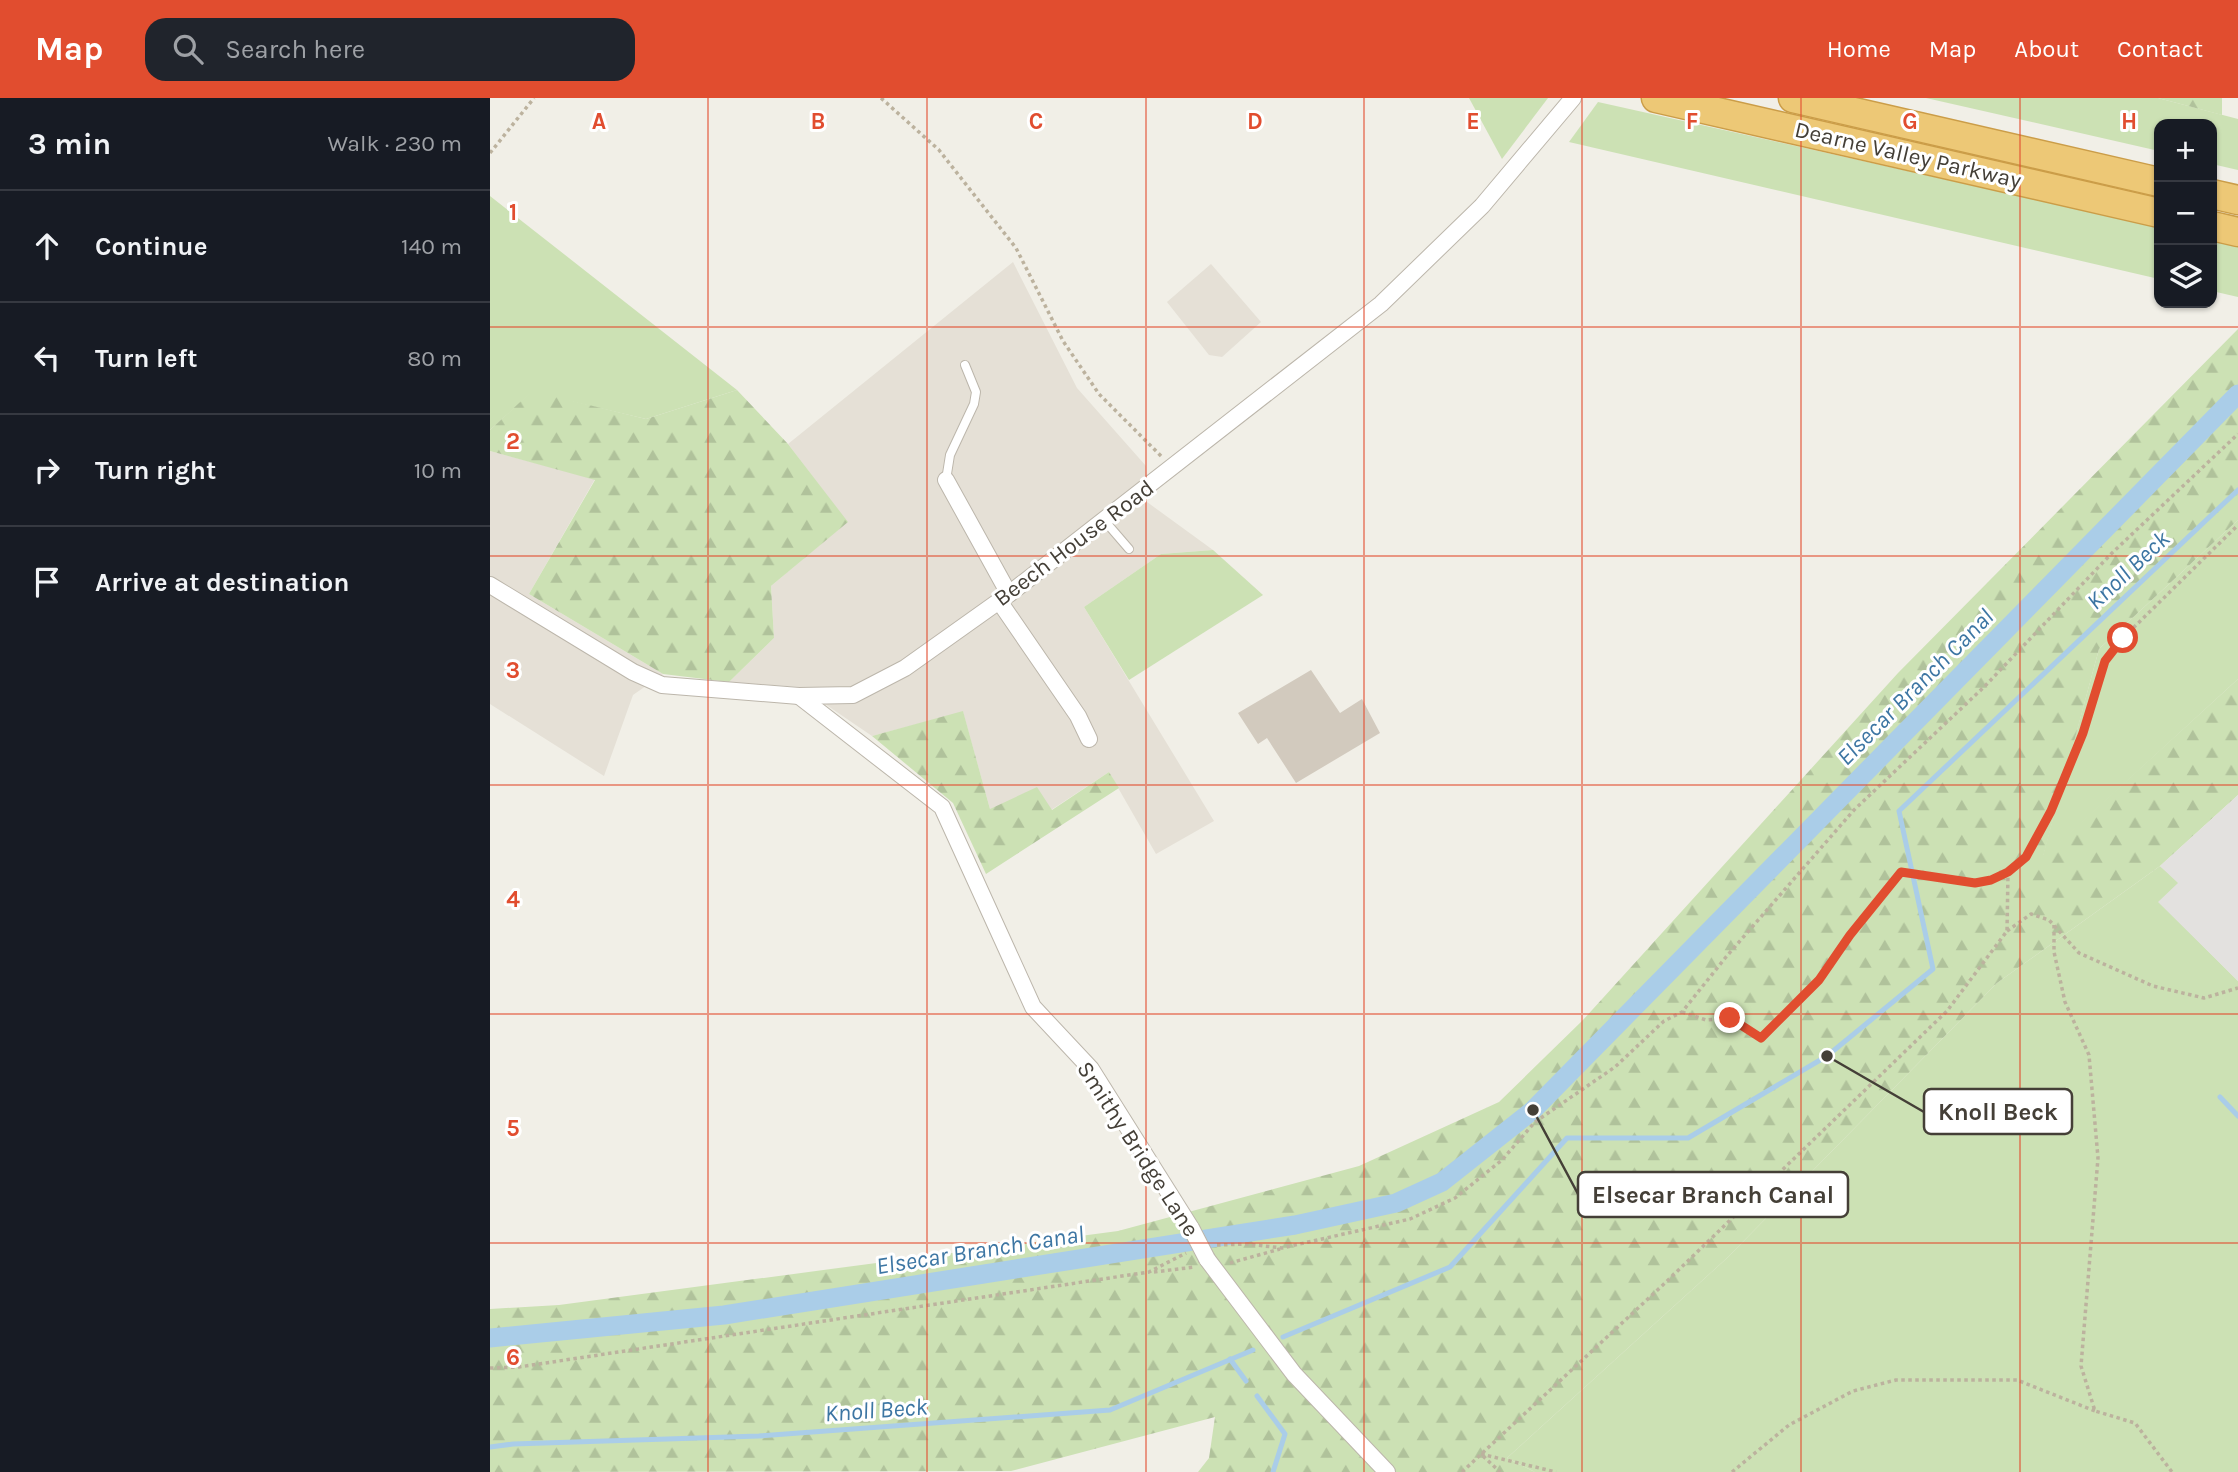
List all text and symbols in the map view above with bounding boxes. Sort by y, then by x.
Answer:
search box [145,18,635,81]
text: Map [35,30,103,68]
icon: search [169,30,207,68]
text: Search here [225,34,365,65]
text: Home [1827,35,1891,63]
text: Map [1929,35,1976,63]
text: About [2014,35,2079,63]
text: Contact [2117,35,2203,63]
text: A [592,108,606,135]
text: B [811,108,825,135]
text: C [1029,108,1043,135]
text: D [1247,108,1263,135]
text: E [1466,108,1480,135]
text: F [1686,108,1698,135]
text: G [1902,108,1918,135]
text: H [2121,108,2137,135]
street label: Dearne Valley Parkway [1792,116,2024,194]
map controls [2154,119,2217,308]
button: + [2154,119,2217,182]
text: 3 min [28,126,111,162]
text: Walk · 230 m [328,130,462,157]
button: − [2154,182,2217,245]
text: 1 [509,199,517,226]
icon: ahead [28,227,66,265]
text: Continue [95,231,207,262]
text: 140 m [401,233,462,260]
button: layers [2154,245,2217,308]
icon: left [28,339,66,377]
text: Turn left [95,343,197,374]
text: 80 m [407,345,462,372]
text: 2 [506,428,520,455]
icon: right [28,451,66,489]
text: Turn right [95,455,216,486]
text: 10 m [414,457,462,484]
street label: Beech House Road [989,474,1159,612]
water label: Knoll Beck [2081,524,2176,615]
icon: arrive [28,563,66,601]
text: Arrive at destination [95,567,349,598]
water label: Elsecar Branch Canal [1831,603,1999,771]
route start [2107,622,2138,653]
text: 3 [506,657,520,684]
text: 4 [506,886,520,913]
route end [1714,1002,1745,1033]
street label: Smithy Bridge Lane [1071,1056,1205,1242]
callout: Knoll Beck [1924,1089,2072,1134]
text: Knoll Beck [1938,1098,2058,1126]
text: 5 [506,1115,520,1142]
callout: Elsecar Branch Canal [1578,1172,1848,1217]
text: Elsecar Branch Canal [1592,1181,1834,1209]
water label: Elsecar Branch Canal [874,1220,1086,1280]
text: 6 [506,1344,520,1371]
water label: Knoll Beck [824,1392,929,1428]

